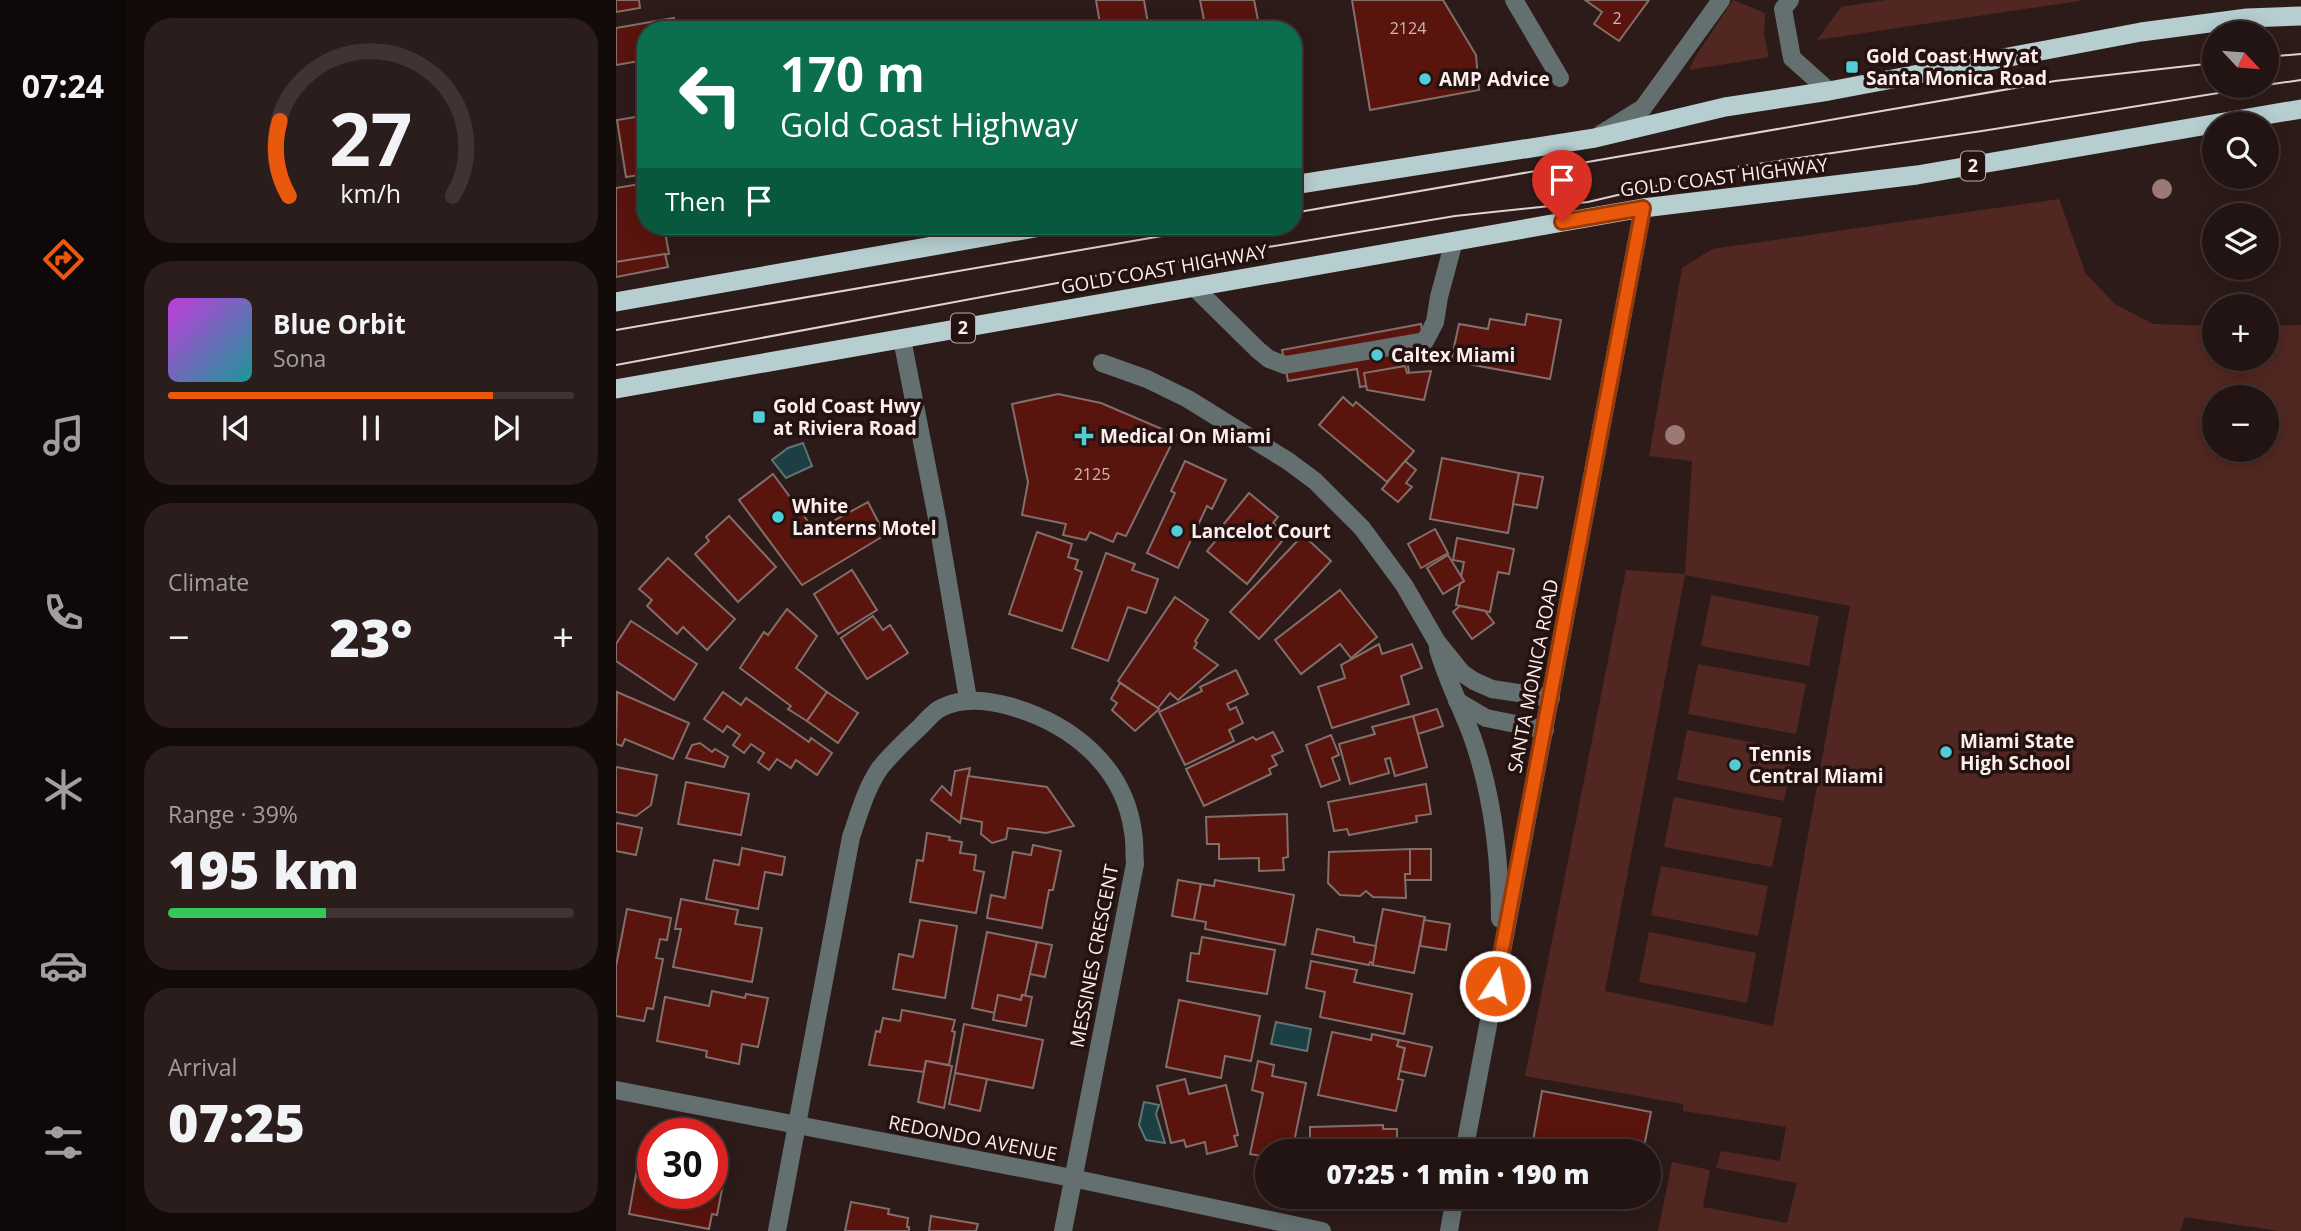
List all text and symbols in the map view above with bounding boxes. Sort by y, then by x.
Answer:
house number: 2 [1612,7,1622,29]
house number: 2124 [1390,17,1426,39]
north arrow [2202,21,2278,98]
map controls [2202,21,2279,462]
text: 170 m [780,40,925,106]
place label: Gold Coast Hwy at Santa Monica Road [1866,43,2047,91]
icon: left [665,49,756,140]
marker: Gold Coast Hwy at Santa Monica Road [1844,59,1860,75]
text: 07:24 [22,64,104,107]
place label: AMP Advice [1439,66,1550,92]
marker: AMP Advice [1417,71,1433,87]
text: 27 [329,89,413,188]
text: Gold Coast Highway [780,103,1078,146]
button: search [2202,112,2279,189]
pin [1532,150,1592,222]
street label: GOLD COAST HIGHWAY [1619,151,1830,203]
road number: 2 [1961,152,1985,181]
icon: arrive [1543,161,1581,199]
text: km/h [341,176,401,210]
icon: arrive [740,182,778,220]
text: Then [665,183,726,219]
button: layers [2202,203,2279,280]
icon: directions [39,235,88,284]
street label: GOLD COAST HIGHWAY [1059,238,1270,300]
button: + [2202,294,2279,371]
text: Blue Orbit [273,306,406,342]
road number: 2 [951,314,975,342]
text: Sona [273,342,326,374]
place label: Caltex Miami [1391,342,1515,368]
marker: Caltex Miami [1369,347,1385,363]
button: − [2202,385,2279,462]
place label: Gold Coast Hwy at Riviera Road [773,393,921,441]
icon: previous [217,409,255,447]
icon: pause [352,409,390,447]
icon: next [487,409,525,447]
marker: Gold Coast Hwy at Riviera Road [751,409,767,425]
icon: music [39,411,88,460]
place label: Medical On Miami [1100,423,1271,449]
marker: Medical On Miami [1074,426,1094,446]
house number: 2125 [1074,463,1110,485]
place label: White Lanterns Motel [792,493,937,541]
marker: White Lanterns Motel [770,509,786,525]
place label: Lancelot Court [1191,518,1331,544]
marker: Lancelot Court [1169,523,1185,539]
text: Climate [168,566,249,598]
street label: SANTA MONICA ROAD [1501,577,1565,775]
icon: phone [39,588,88,637]
text: 23° [330,601,412,672]
text: − [168,610,190,662]
text: + [552,610,574,662]
place label: Miami State High School [1960,728,2074,776]
place label: Tennis Central Miami [1749,741,1884,789]
marker: Miami State High School [1938,744,1954,760]
marker: Tennis Central Miami [1727,757,1743,773]
icon: climate [39,765,88,814]
text: Range · 39% [168,798,298,830]
text: 195 km [168,833,359,904]
street label: MESSINES CRESCENT [1063,862,1125,1050]
icon: car [39,941,88,990]
position arrow [1458,949,1532,1023]
text: Arrival [168,1051,237,1083]
text: 07:25 [168,1086,305,1157]
street label: REDONDO AVENUE [886,1109,1060,1167]
icon: filters [39,1118,88,1167]
speed limit sign: 30 [637,1118,728,1209]
text: 07:25 · 1 min · 190 m [1327,1156,1589,1192]

